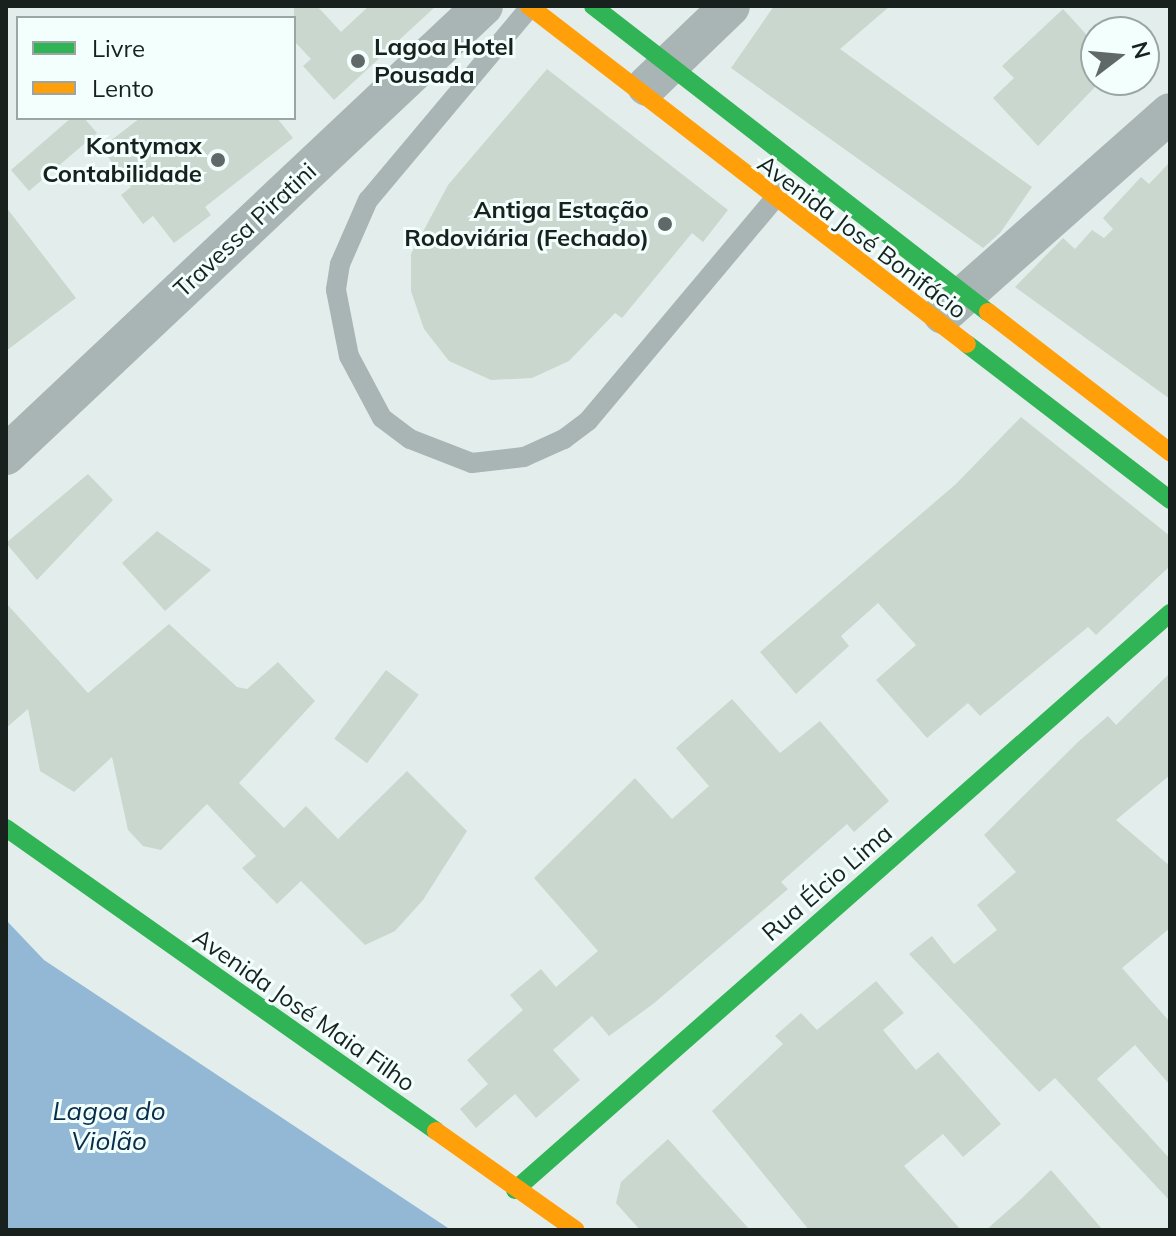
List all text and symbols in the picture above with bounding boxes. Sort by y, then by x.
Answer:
legend [16,16,296,120]
north arrow [1080,16,1160,96]
text: Livre [92,33,145,63]
place label: Lagoa Hotel Pousada [374,33,514,89]
text: N [1125,38,1157,62]
marker: Lagoa Hotel Pousada [349,52,367,70]
text: Lento [92,73,154,103]
place label: Kontymax Contabilidade [42,132,202,188]
street label: Avenida José Bonifácio [752,149,972,325]
marker: Kontymax Contabilidade [209,151,227,169]
street label: Travessa Piratini [168,157,322,303]
place label: Antiga Estação Rodoviária (Fechado) [404,196,649,252]
marker: Antiga Estação Rodoviária (Fechado) [656,215,674,233]
street label: Rua Élcio Lima [756,819,898,947]
street label: Avenida José Maia Filho [187,922,421,1098]
water label: Lagoa do Violão [52,1095,166,1156]

